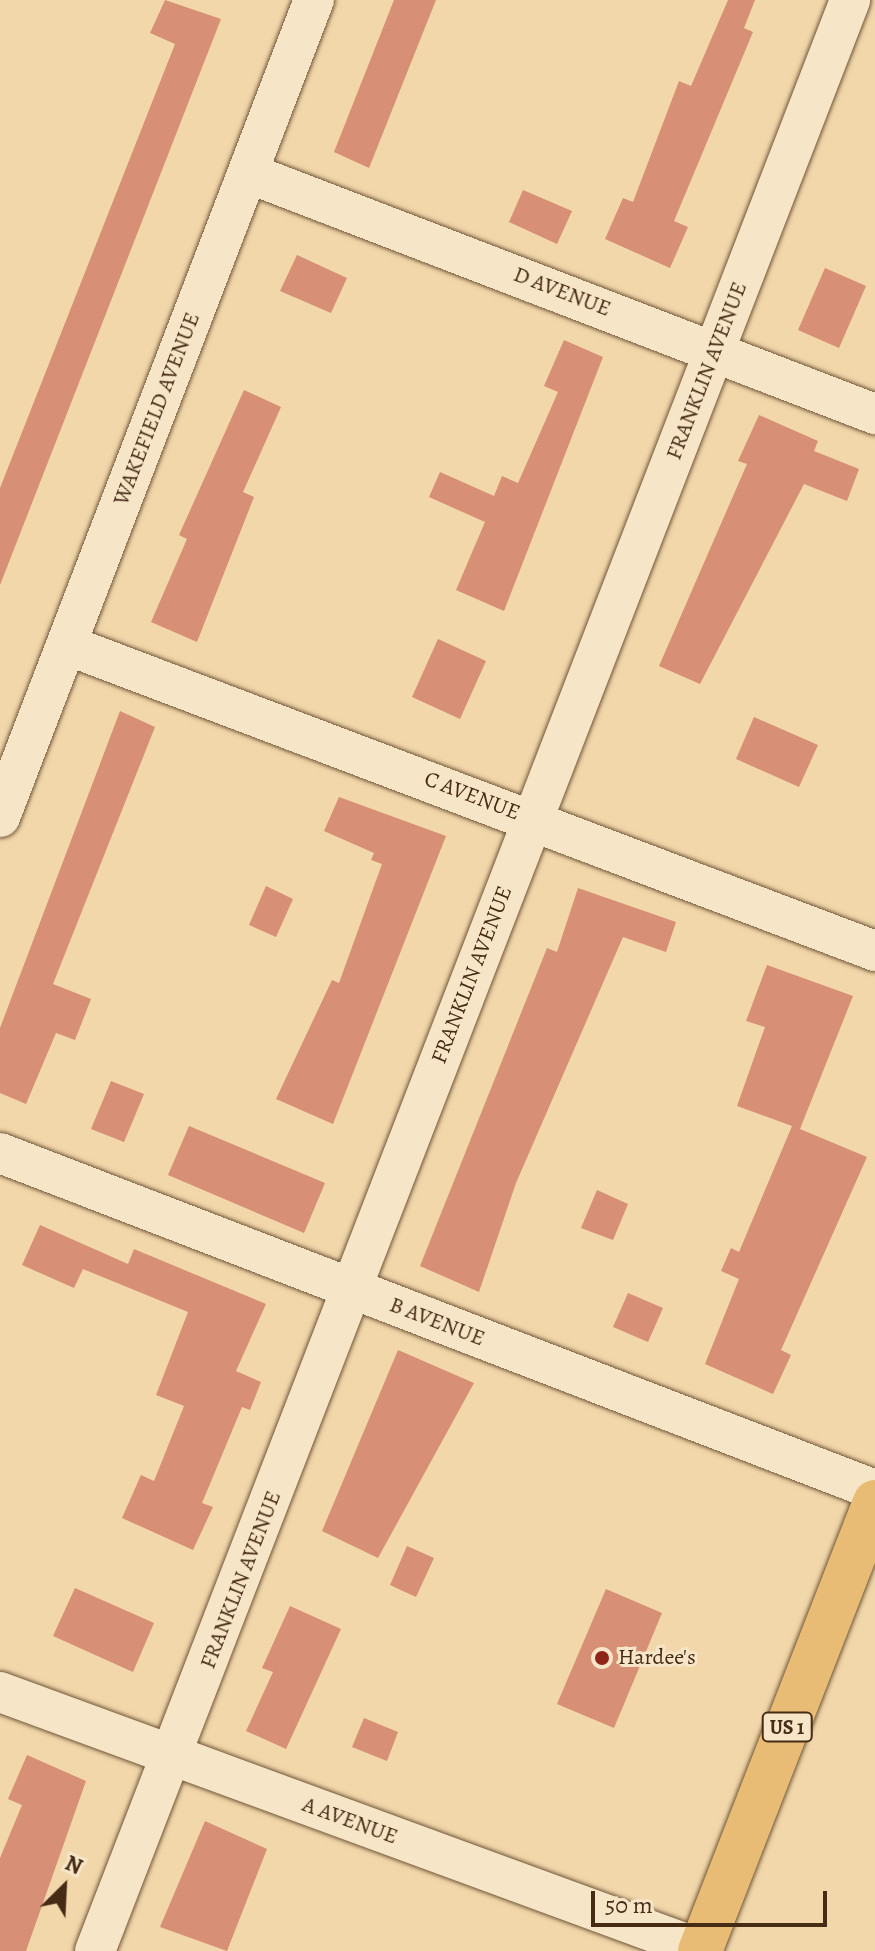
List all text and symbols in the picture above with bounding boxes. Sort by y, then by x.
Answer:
street label: D AVENUE [510,261,614,323]
street label: FRANKLIN AVENUE [661,278,753,464]
street label: WAKEFIELD AVENUE [108,309,206,509]
street label: C AVENUE [420,766,524,826]
street label: FRANKLIN AVENUE [426,882,518,1068]
street label: B AVENUE [386,1292,488,1352]
street label: FRANKLIN AVENUE [195,1487,287,1673]
place label: Hardee's [618,1645,696,1671]
marker: Hardee's [593,1649,611,1667]
road number: US 1 [761,1711,813,1743]
street label: A AVENUE [299,1792,401,1850]
north arrow [24,1847,104,1927]
text: N [60,1848,87,1882]
scale bar [595,1875,831,1925]
text: 50 m [605,1889,653,1921]

